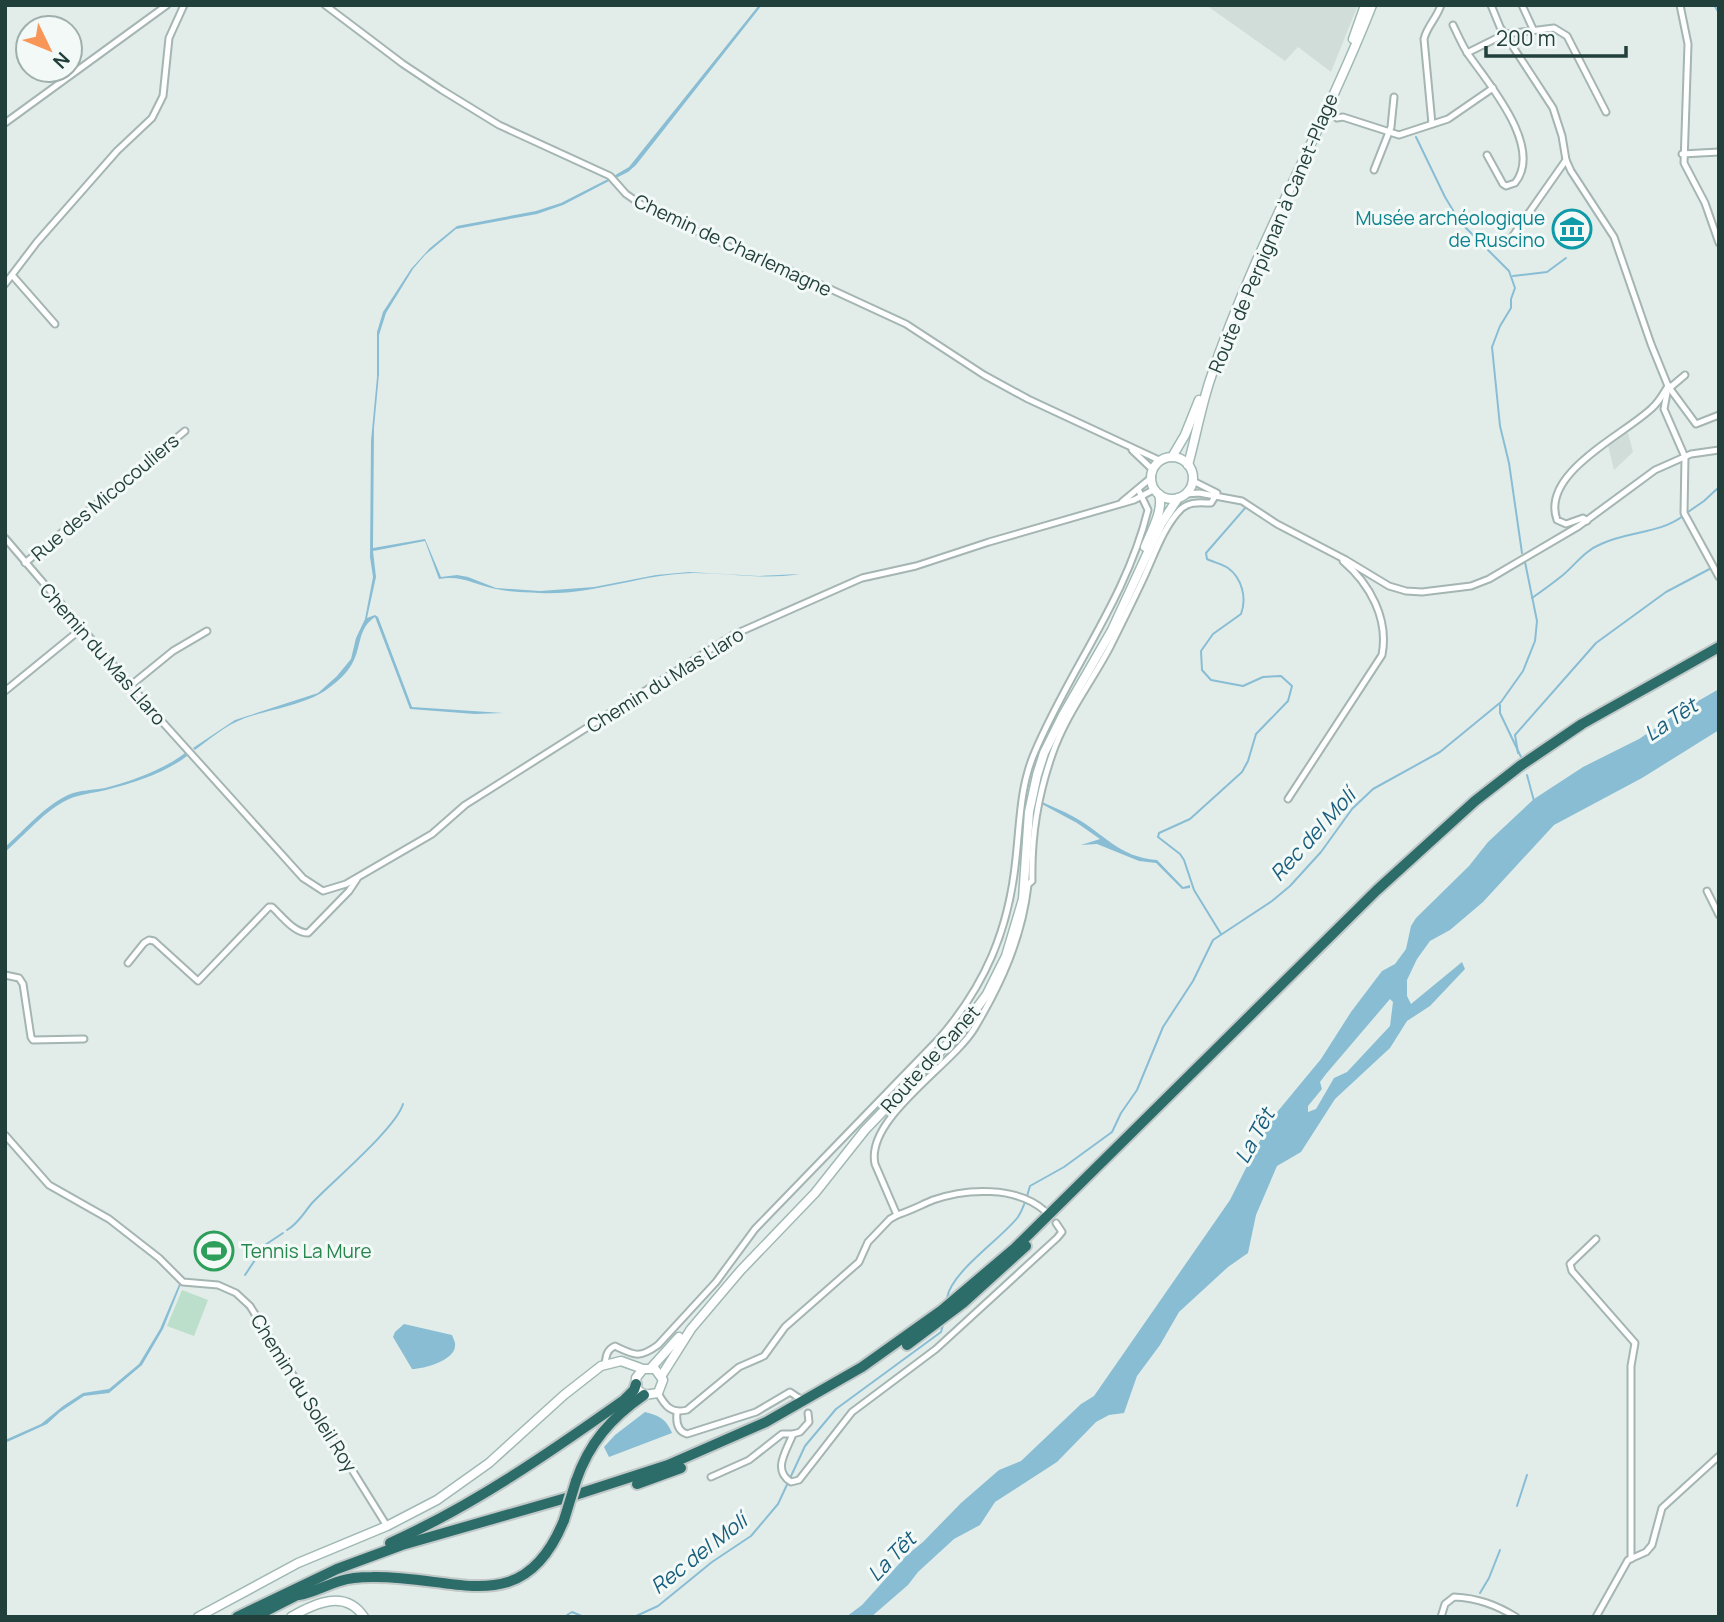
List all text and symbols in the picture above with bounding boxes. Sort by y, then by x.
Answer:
north arrow [14,14,84,84]
scale bar [1486,14,1626,58]
text: 200 m [1496,24,1556,52]
text: N [47,47,76,74]
street label: Route de Perpignan à Canet-Plage [1202,89,1344,377]
street label: Chemin de Charlemagne [630,188,836,302]
place label: Musée archéologique de Ruscino [1355,205,1545,253]
museum icon: Musée archéologique de Ruscino [1551,208,1593,250]
street label: Rue des Micocouliers [26,427,184,567]
street label: Chemin du Mas Llaro [34,577,172,731]
street label: Chemin du Mas Llaro [582,621,748,739]
water label: La Têt [1638,690,1705,747]
water label: Rec del Molí [1263,779,1364,886]
street label: Route de Canet [875,999,985,1119]
water label: La Têt [1228,1101,1282,1168]
sports icon: Tennis La Mure [193,1230,235,1272]
place label: Tennis La Mure [241,1238,372,1264]
street label: Chemin du Soleil Roy [245,1309,363,1477]
water label: Rec del Molí [644,1504,756,1600]
water label: La Têt [861,1524,923,1587]

